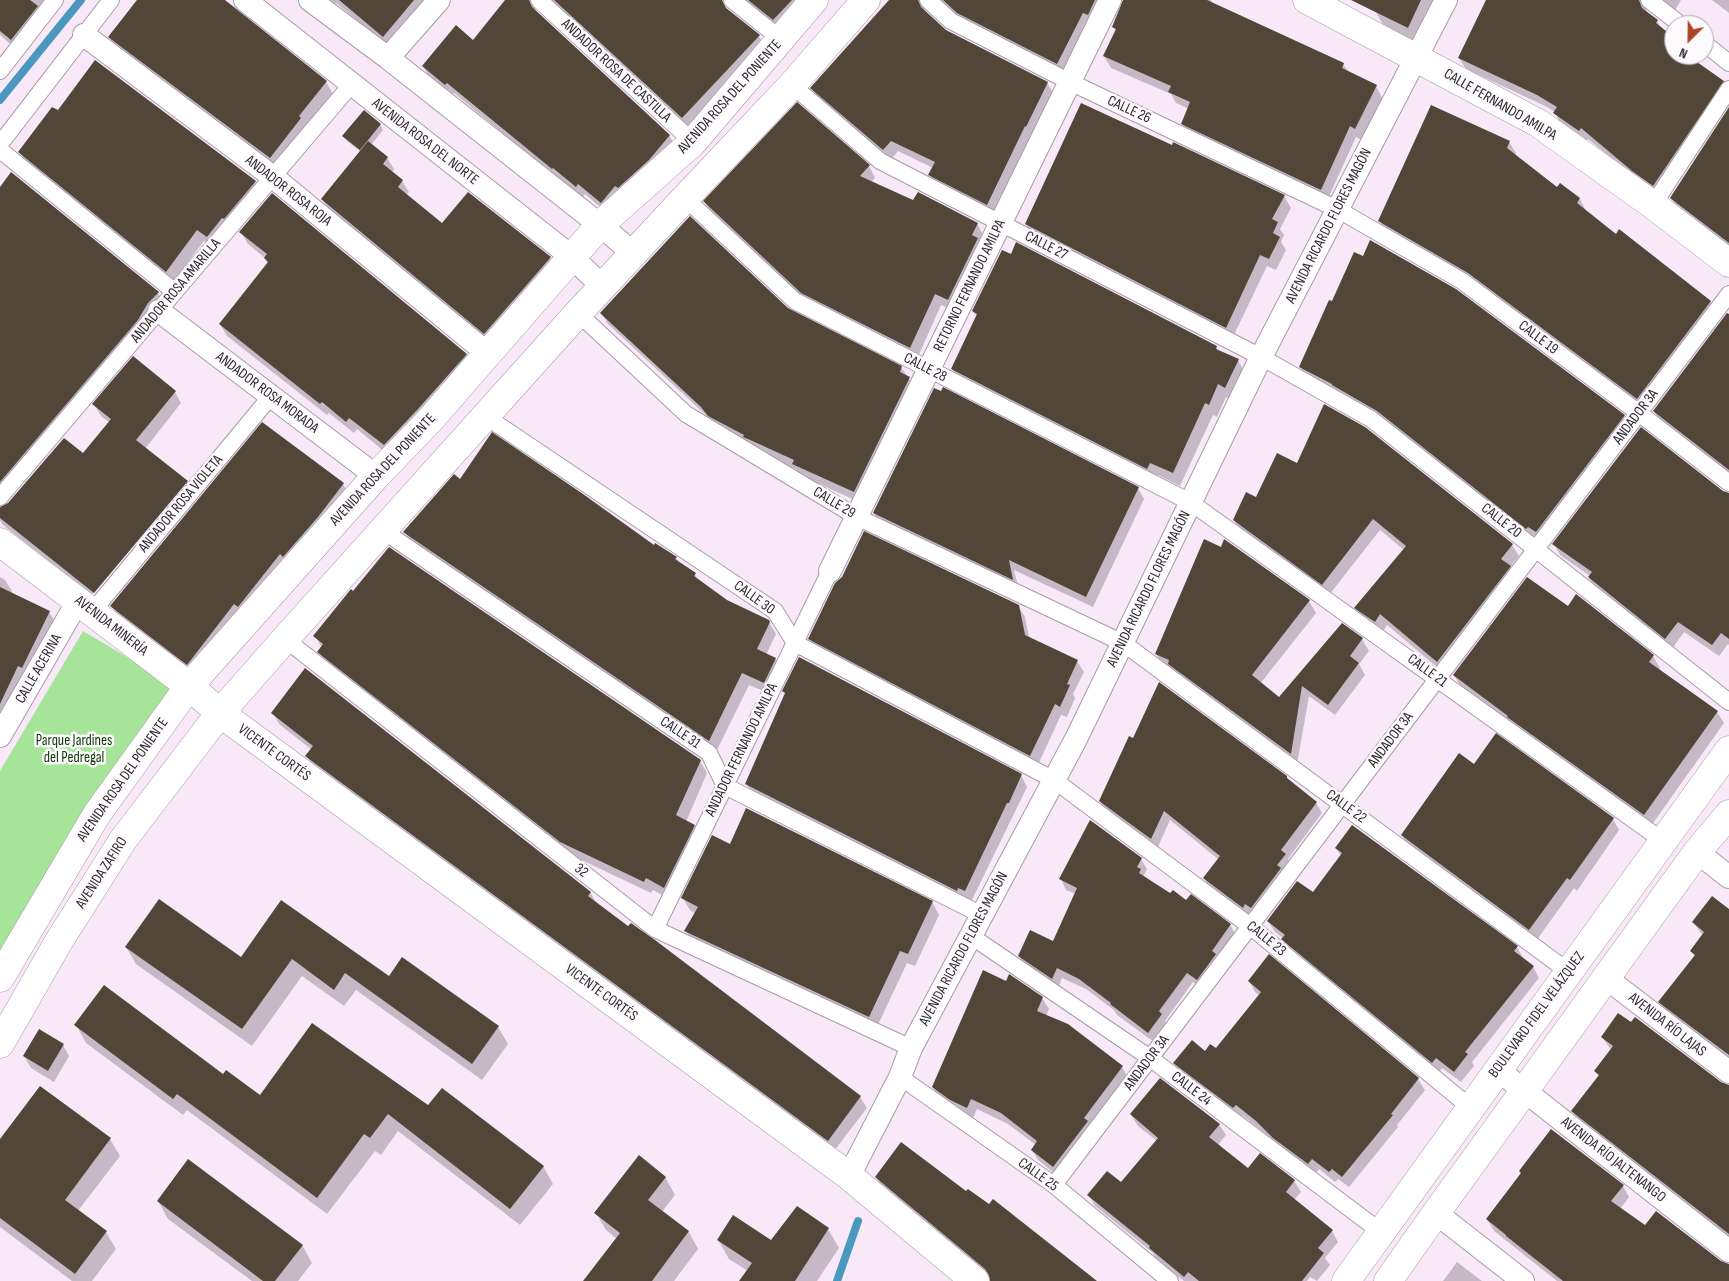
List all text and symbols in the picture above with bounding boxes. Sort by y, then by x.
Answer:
street label: ANDADOR ROSA DE CASTILLA [557,15,675,127]
north arrow [1664,15,1714,65]
street label: AVENIDA ROSA DEL PONIENTE [674,36,786,158]
text: N [1677,44,1690,63]
street label: CALLE FERNANDO AMILPA [1440,65,1560,145]
street label: CALLE 26 [1104,92,1154,128]
street label: AVENIDA ROSA DEL NORTE [368,95,482,189]
street label: AVENIDA RICARDO FLORES MAGÓN [1282,145,1376,307]
street label: ANDADOR ROSA ROJA [241,152,335,230]
street label: RETORNO FERNANDO AMILPA [930,217,1010,355]
street label: CALLE 27 [1022,228,1070,264]
street label: ANDADOR ROSA AMARILLA [127,235,225,347]
street label: CALLE 19 [1515,317,1561,359]
street label: ANDADOR ROSA MORADA [212,348,322,438]
street label: CALLE 28 [900,350,950,386]
street label: ANDADOR 3A [1609,386,1663,448]
street label: AVENIDA ROSA DEL PONIENTE [326,410,440,530]
street label: ANDADOR ROSA VIOLETA [135,452,227,556]
street label: CALLE 29 [810,483,858,523]
street label: CALLE 20 [1477,500,1525,542]
street label: AVENIDA RICARDO FLORES MAGÓN [1103,508,1195,670]
street label: CALLE 30 [730,577,778,619]
street label: AVENIDA MINERÍA [71,592,151,660]
street label: CALLE ACERINA [12,631,66,707]
street label: CALLE 21 [1404,651,1450,691]
street label: ANDADOR FERNANDO AMILPA [702,680,782,820]
street label: ANDADOR 3A [1364,709,1418,771]
street label: CALLE 31 [656,713,704,753]
street label: AVENIDA ROSA DEL PONIENTE [73,715,173,845]
street label: VICENTE CORTÉS [234,721,314,785]
park label: Parque Jardines del Pedregal [36,732,112,767]
street label: CALLE 22 [1322,786,1370,828]
street label: AVENIDA ZAFIRO [72,834,132,912]
street label: 32 [571,860,591,882]
street label: AVENIDA RICARDO FLORES MAGÓN [916,869,1012,1029]
street label: CALLE 23 [1243,918,1289,960]
street label: BOULEVARD FIDEL VELÁZQUEZ [1485,948,1589,1082]
street label: VICENTE CORTÉS [561,961,641,1025]
street label: AVENIDA RÍO LAJAS [1625,989,1709,1061]
street label: ANDADOR 3A [1120,1032,1174,1094]
street label: CALLE 24 [1167,1068,1215,1110]
street label: AVENIDA RÍO JALTENANGO [1557,1113,1669,1207]
street label: CALLE 25 [1014,1154,1062,1196]

